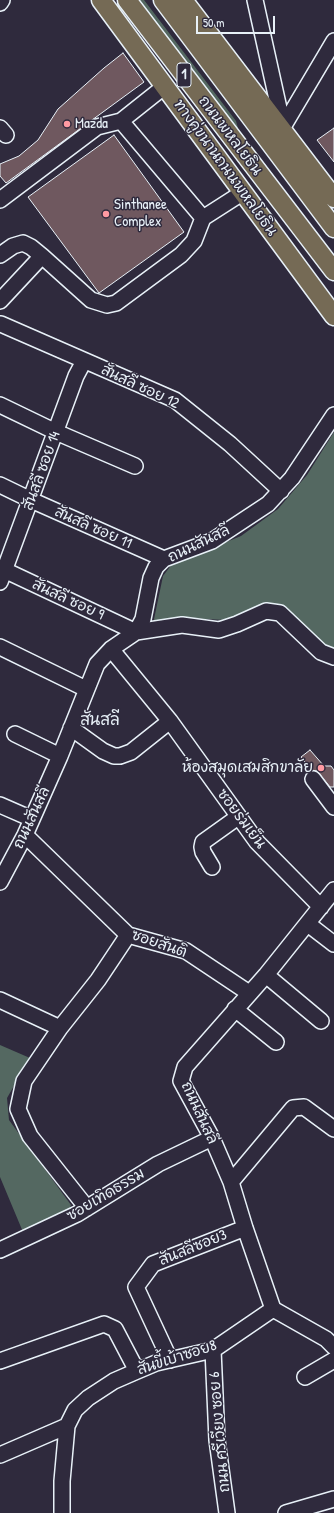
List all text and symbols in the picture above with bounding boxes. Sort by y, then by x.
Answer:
scale bar [198,8,277,34]
text: 50 m [203,14,224,31]
road number: 1 [177,63,191,87]
street label: ถนนพหลโยธิน [194,93,266,179]
street label: ทางคู่ขนานถนนพหลโยธิน [169,96,281,240]
place label: Mazda [75,115,108,133]
marker: Mazda [62,119,72,129]
place label: Sinthanee Complex [114,196,167,231]
marker: Sinthanee Complex [101,209,111,219]
street label: สันสลี ซอย 12 [98,361,182,413]
street label: สันสลี ซอย 14 [19,429,65,513]
street label: สันสลี ซอย 11 [52,503,134,553]
street label: ถนนสันสลี [165,521,233,567]
street label: สันสลี ซอย 9 [29,576,107,624]
district label: สันสลี [80,711,120,731]
place label: ห้องสมุดเสมสิกขาลัย [182,759,313,777]
marker: ห้องสมุดเสมสิกขาลัย [316,763,326,773]
street label: ถนนสันสลี [10,784,54,852]
street label: ซอยร่มเย็น [213,786,269,852]
street label: ซอยสันติ [129,926,189,962]
street label: ถนนสันสลี [177,1079,221,1147]
street label: ซอยเทิดธรรม [64,1165,148,1225]
street label: สันสลีซอย3 [156,1226,230,1270]
street label: สันขี้เบ้าซอย8 [135,1337,219,1379]
street label: ถนน ศรีเวียง ซอย 6 [206,1371,234,1493]

